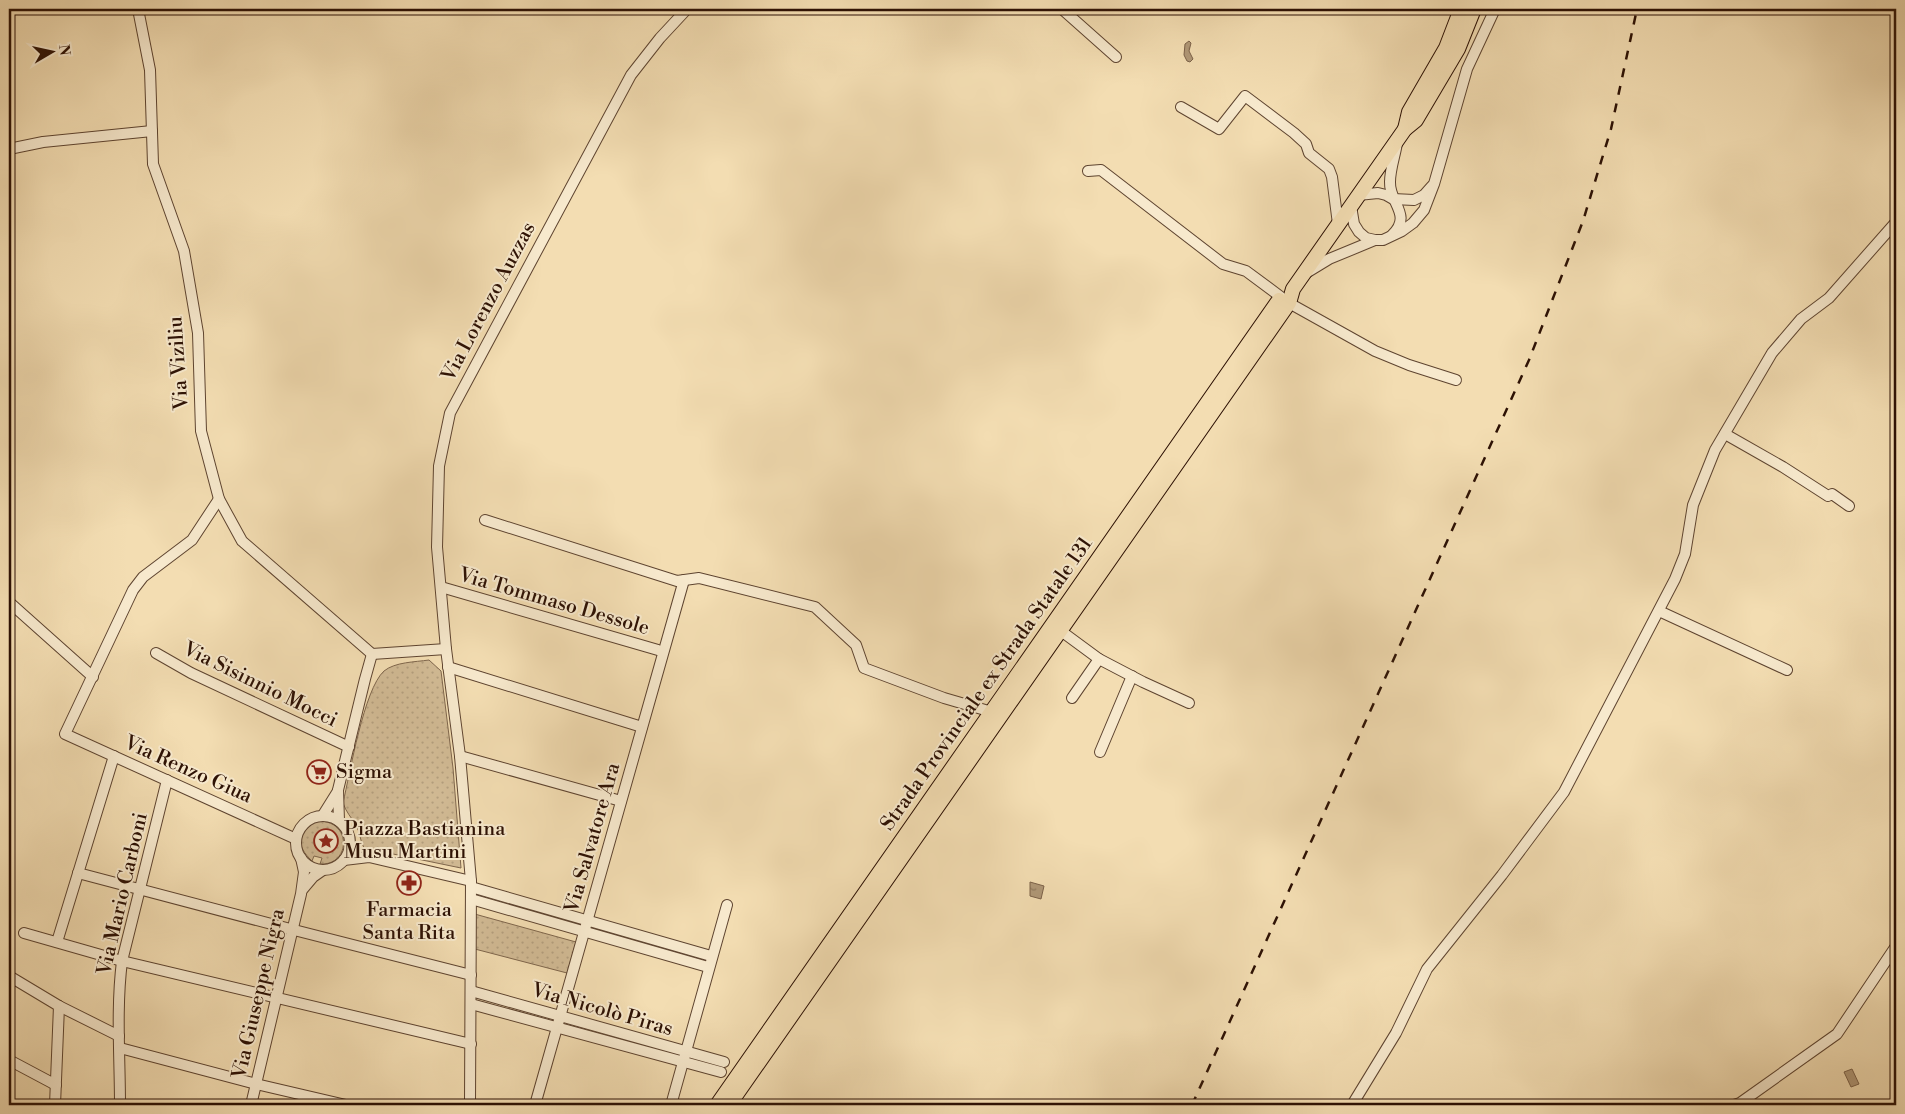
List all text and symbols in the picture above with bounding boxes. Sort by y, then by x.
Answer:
north arrow [28,28,78,78]
text: N [54,43,74,57]
street label: Via Lorenzo Auzzas [436,218,542,387]
street label: Via Viziliu [163,315,195,412]
street label: Strada Provinciale ex Strada Statale 131 [876,532,1099,836]
street label: Via Tommaso Dessole [455,563,652,641]
street label: Via Sisinnio Mocci [178,636,342,733]
street label: Via Renzo Giua [119,730,257,810]
supermarket icon: Sigma [306,759,332,785]
street label: Via Salvatore Ara [559,759,627,917]
place label: Sigma [336,760,393,785]
street label: Via Mario Carboni [92,810,154,979]
place label: Piazza Bastianina Musu Martini [344,817,506,865]
place icon: Piazza Bastianina Musu Martini [313,828,339,854]
pharmacy icon: Farmacia Santa Rita [396,870,422,896]
place label: Farmacia Santa Rita [363,898,456,946]
street label: Via Giuseppe Nigra [227,906,291,1083]
street label: Via Nicolò Piras [528,978,676,1042]

